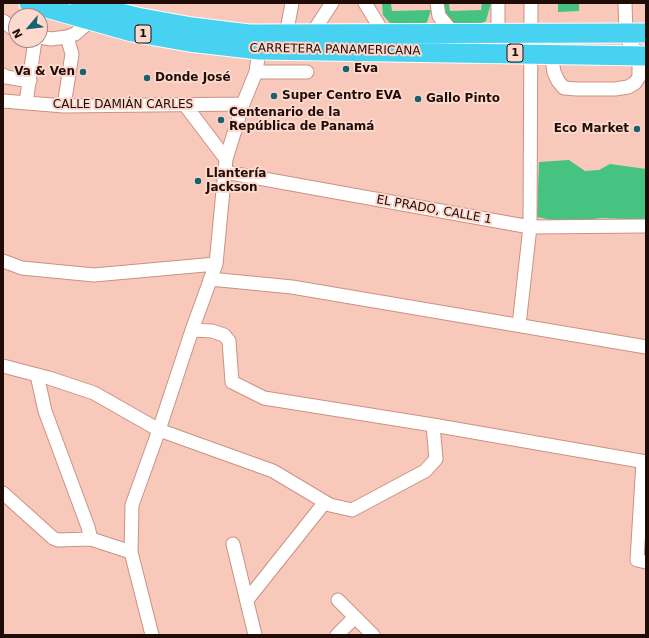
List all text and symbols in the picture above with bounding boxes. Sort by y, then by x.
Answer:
north arrow [8,8,48,48]
road number: 1 [135,25,151,43]
text: N [10,26,26,41]
street label: CARRETERA PANAMERICANA [249,41,421,59]
road number: 1 [507,44,523,62]
place label: Eva [354,62,378,76]
marker: Eva [341,64,351,74]
place label: Va & Ven [14,65,75,79]
marker: Va & Ven [78,67,88,77]
place label: Donde José [155,71,231,85]
marker: Donde José [142,73,152,83]
place label: Super Centro EVA [282,89,402,103]
marker: Super Centro EVA [269,91,279,101]
place label: Gallo Pinto [426,92,500,106]
marker: Gallo Pinto [413,94,423,104]
street label: CALLE DAMIÁN CARLES [53,98,193,112]
place label: Centenario de la República de Panamá [229,106,374,134]
marker: Centenario de la República de Panamá [216,115,226,125]
place label: Eco Market [554,122,629,136]
marker: Eco Market [632,124,642,134]
place label: Llantería Jackson [206,167,266,195]
marker: Llantería Jackson [193,176,203,186]
street label: EL PRADO, CALLE 1 [375,193,493,227]

